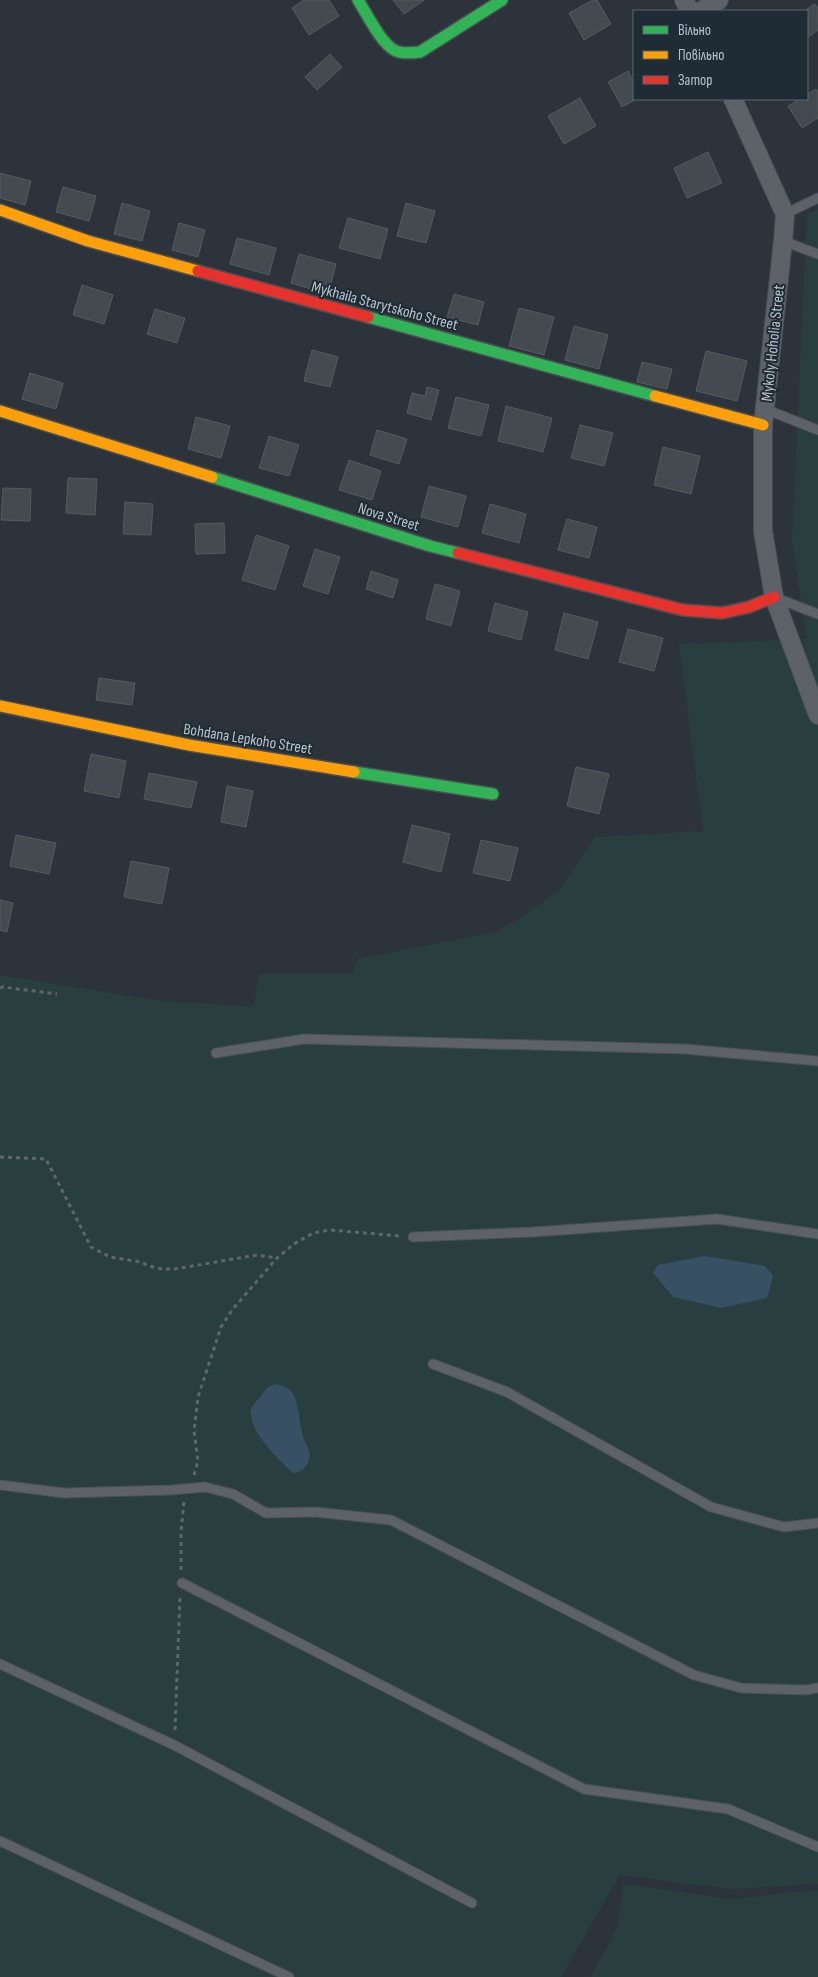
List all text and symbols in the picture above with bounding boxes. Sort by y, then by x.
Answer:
legend [633,10,808,100]
text: Вільно [678,21,711,40]
text: Повільно [678,46,724,65]
text: Затор [678,71,712,90]
street label: Mykhaila Starytskoho Street [309,278,460,335]
street label: Mykoly Hoholia Street [758,284,789,402]
street label: Nova Street [356,499,422,536]
street label: Bohdana Lepkoho Street [182,720,314,759]

